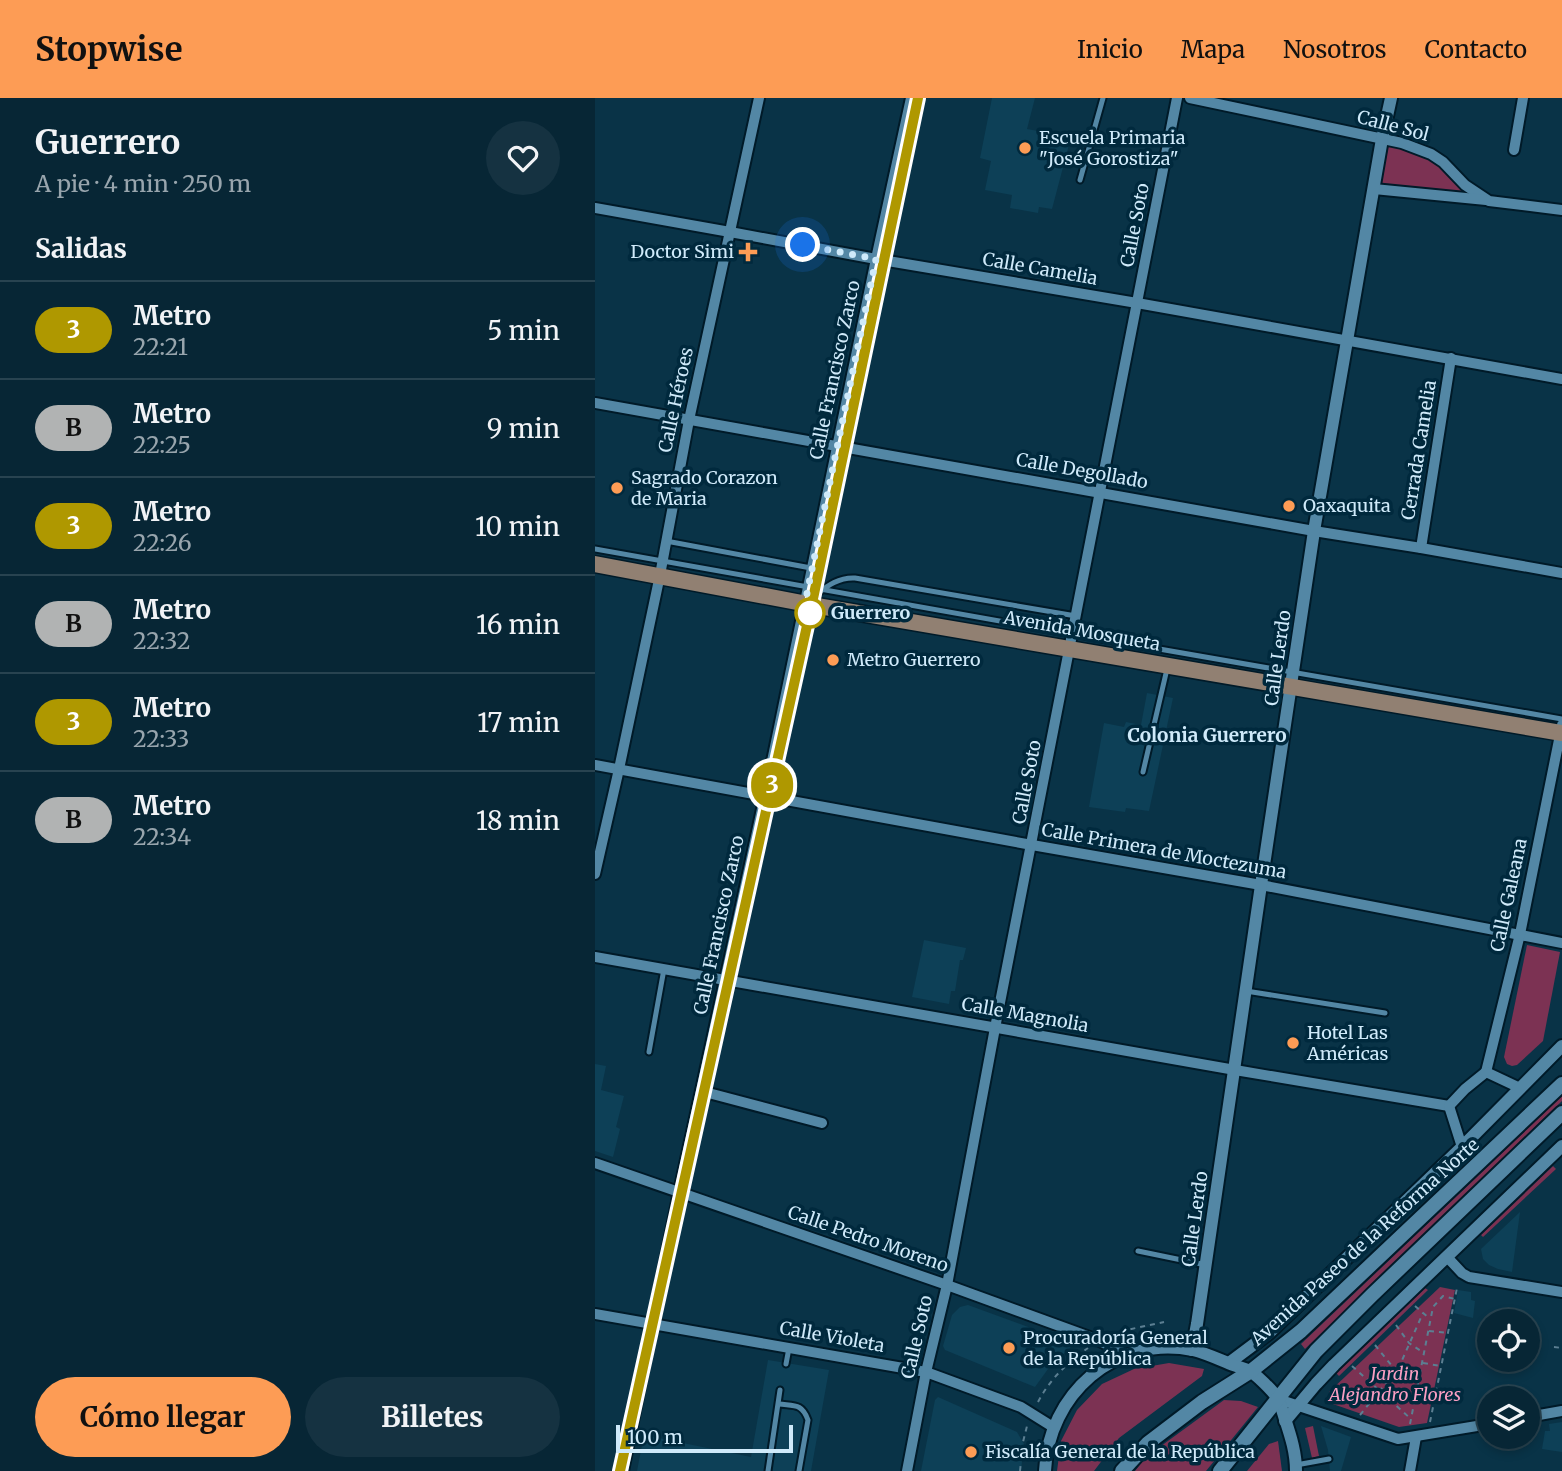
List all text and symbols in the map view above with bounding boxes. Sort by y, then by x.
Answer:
text: Stopwise [35,29,183,70]
text: Inicio [1077,34,1143,65]
text: Mapa [1181,34,1245,65]
text: Nosotros [1283,34,1387,65]
text: Contacto [1425,34,1527,65]
street label: Calle Sol [1355,105,1432,146]
button: heart [486,121,560,195]
text: Guerrero [35,122,180,163]
place label: Escuela Primaria "José Gorostiza" [1039,126,1186,170]
marker: Escuela Primaria "José Gorostiza" [1017,140,1033,156]
text: A pie · 4 min · 250 m [35,169,251,198]
street label: Calle Soto [1115,181,1154,269]
your location [785,227,820,262]
text: Salidas [35,232,127,265]
place label: Doctor Simi [631,240,734,263]
marker: Doctor Simi [740,244,756,260]
street label: Calle Camelia [981,247,1100,290]
street label: Calle Francisco Zarco [804,278,865,462]
text: Metro [133,299,211,332]
text: 3 [67,314,80,345]
text: 5 min [487,314,560,347]
text: 22:21 [133,332,188,361]
street label: Calle Héroes [653,345,698,455]
street label: Cerrada Camelia [1396,378,1441,522]
text: Metro [133,397,211,430]
text: B [65,412,82,443]
text: 9 min [487,412,560,445]
text: 22:25 [133,430,191,459]
street label: Calle Degollado [1014,448,1150,493]
place label: Sagrado Corazon de Maria [631,466,778,510]
marker: Sagrado Corazon de Maria [609,480,625,496]
place label: Oaxaquita [1303,494,1391,517]
text: Metro [133,495,211,528]
marker: Oaxaquita [1281,498,1297,514]
text: 3 [67,510,80,541]
text: 10 min [475,510,560,543]
text: 22:26 [133,528,192,557]
text: Metro [133,593,211,626]
marker: Guerrero [795,598,825,628]
place label: Guerrero [831,601,910,624]
street label: Avenida Mosqueta [1001,605,1163,656]
text: B [65,608,82,639]
text: 16 min [476,608,560,641]
street label: Calle Lerdo [1259,609,1296,707]
text: 22:32 [133,626,190,655]
place label: Metro Guerrero [847,648,980,671]
marker: Metro Guerrero [825,652,841,668]
text: Metro [133,691,211,724]
text: 3 [67,706,80,737]
text: 17 min [477,706,560,739]
district label: Colonia Guerrero [1128,723,1286,747]
text: 22:33 [133,724,190,753]
street label: Calle Soto [1007,738,1046,826]
line badge: 3 [749,762,795,808]
text: 3 [765,769,779,800]
text: Metro [133,789,211,822]
text: B [65,804,82,835]
text: 18 min [476,804,560,837]
street label: Calle Primera de Moctezuma [1040,818,1289,883]
text: 22:34 [133,822,191,851]
street label: Calle Francisco Zarco [688,833,749,1017]
street label: Calle Galeana [1485,836,1532,954]
street label: Calle Magnolia [960,992,1091,1037]
place label: Hotel Las Américas [1306,1021,1389,1065]
marker: Hotel Las Américas [1285,1035,1301,1051]
street label: Avenida Paseo de la Reforma Norte [1245,1133,1484,1351]
street label: Calle Lerdo [1176,1170,1213,1268]
street label: Calle Pedro Moreno [785,1200,951,1277]
street label: Calle Soto [896,1293,937,1381]
map controls [1477,1309,1540,1449]
button: locate [1477,1309,1540,1372]
street label: Calle Violeta [778,1316,887,1357]
place label: Procuradoría General de la República [1023,1326,1208,1370]
marker: Procuradoría General de la República [1001,1340,1017,1356]
park label: Jardin Alejandro Flores [1327,1362,1461,1406]
button: Cómo llegar [35,1377,291,1457]
button: Billetes [305,1377,560,1457]
button: layers [1477,1386,1540,1449]
scale bar [616,1422,793,1454]
text: 100 m [627,1425,683,1449]
place label: Fiscalía General de la República [985,1440,1255,1463]
marker: Fiscalía General de la República [963,1444,979,1460]

